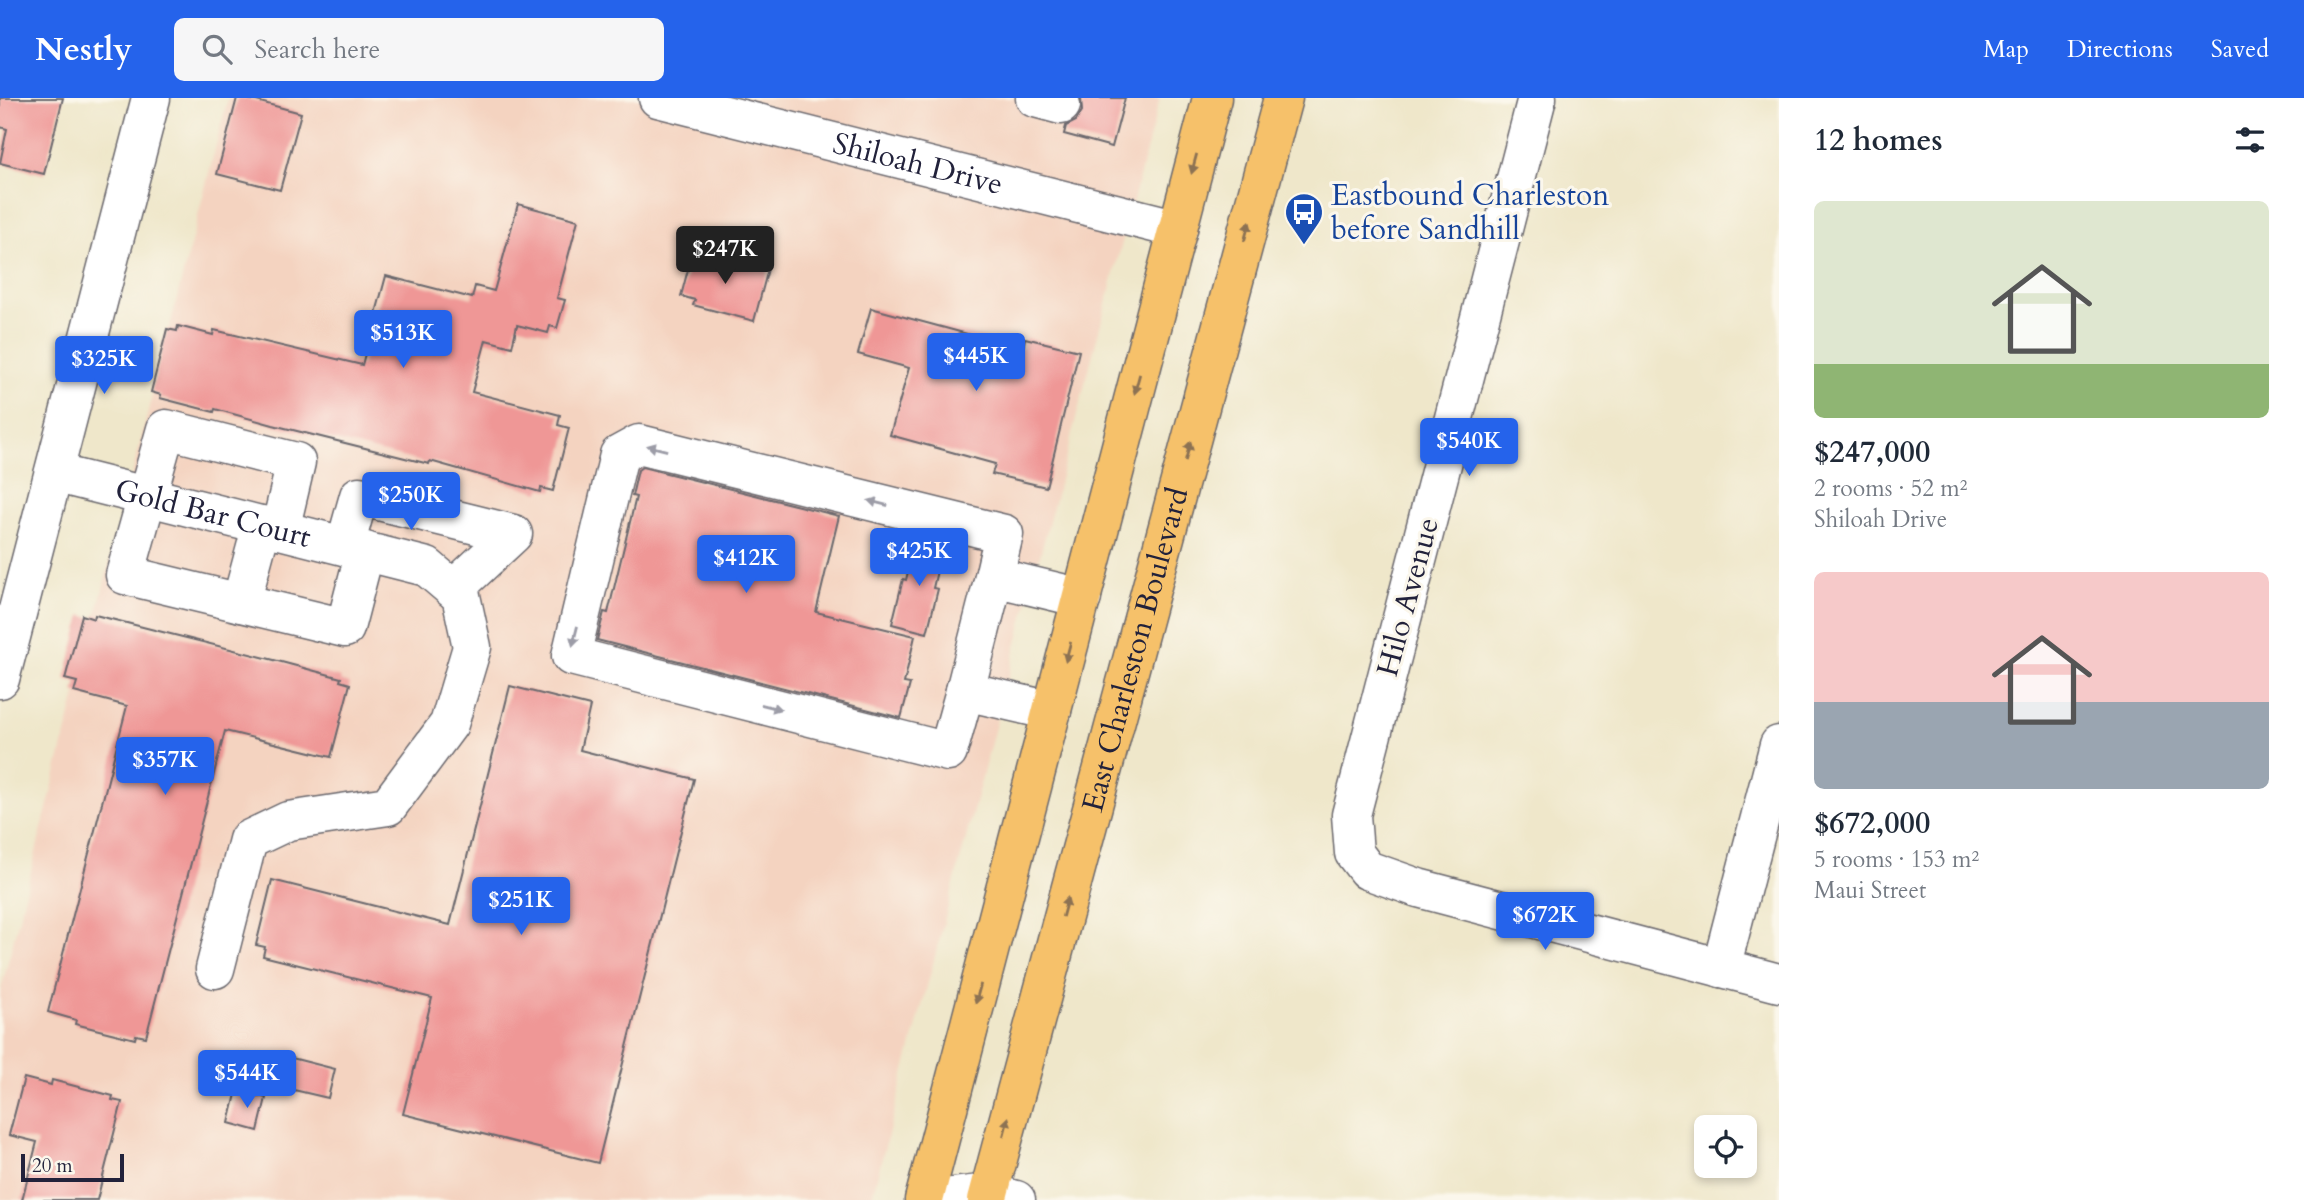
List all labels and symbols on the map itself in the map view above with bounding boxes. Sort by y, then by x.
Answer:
street label: Shiloah Drive [829,122,1007,205]
one-way arrow [1189,154,1199,175]
place label: Eastbound Charleston before Sandhill [1331,175,1609,250]
bus stop icon: Eastbound Charleston before Sandhill [1283,191,1325,246]
one-way arrow [1242,220,1253,242]
pin: $247K [676,226,774,286]
pin: $513K [354,310,452,370]
pin: $445K [927,334,1025,393]
pin: $325K [55,336,153,396]
one-way arrow [1131,373,1142,395]
pin: $540K [1420,418,1518,478]
one-way arrow [1183,440,1194,462]
one-way arrow [646,443,668,454]
street label: Gold Bar Court [111,469,316,558]
pin: $250K [362,472,460,532]
street label: East Charleston Boulevard [1072,483,1198,816]
one-way arrow [866,497,888,508]
street label: Hilo Avenue [1367,513,1449,681]
pin: $425K [870,528,968,588]
pin: $412K [697,536,795,595]
one-way arrow [569,625,580,647]
one-way arrow [1062,642,1072,663]
one-way arrow [761,702,783,713]
pin: $357K [116,738,214,797]
pin: $251K [472,878,570,937]
pin: $672K [1496,892,1594,952]
one-way arrow [1061,897,1071,918]
one-way arrow [972,983,983,1005]
pin: $544K [198,1051,296,1110]
one-way arrow [1002,1116,1012,1137]
scale bar [21,1151,124,1183]

